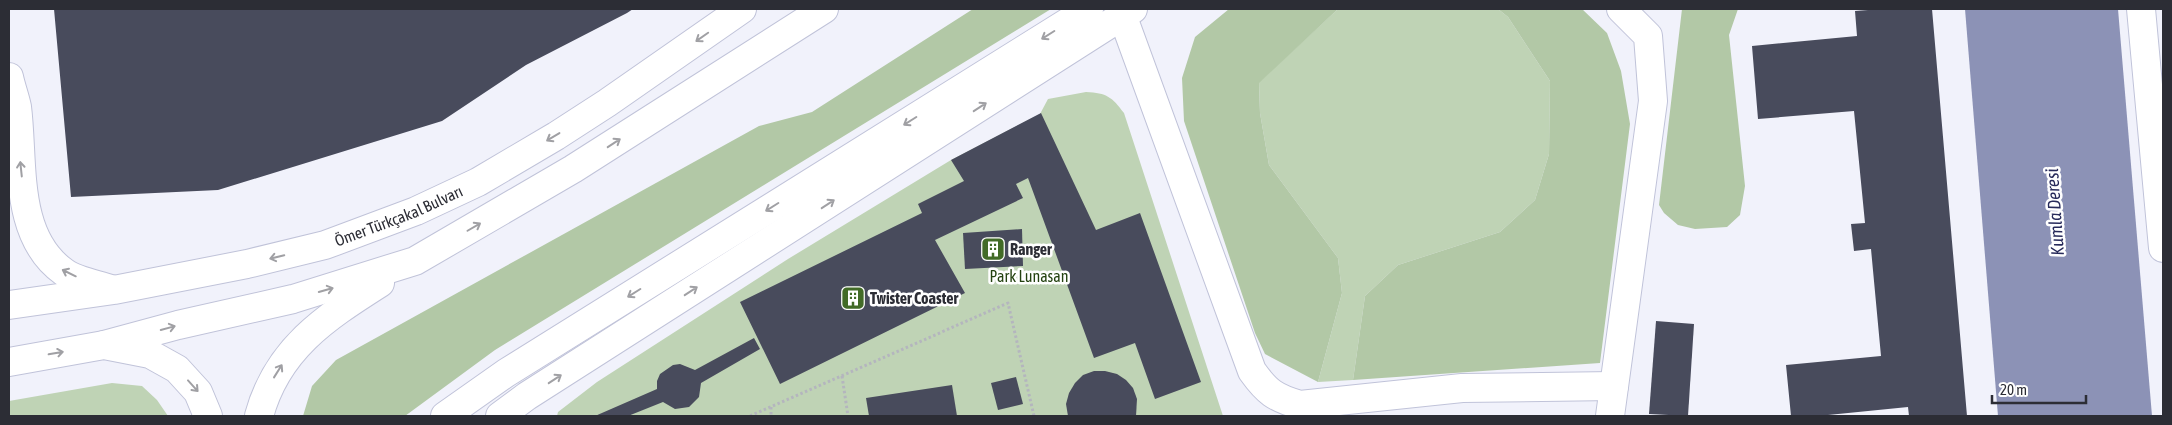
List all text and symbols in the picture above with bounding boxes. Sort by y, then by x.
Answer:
one-way arrow [1041,30,1055,40]
one-way arrow [696,32,710,42]
one-way arrow [973,102,987,112]
one-way arrow [903,116,917,126]
one-way arrow [547,133,561,143]
one-way arrow [607,138,621,148]
one-way arrow [16,161,26,177]
water label: Kumla Deresi [2041,168,2068,256]
street label: Ömer Türkçakal Bulvarı [332,182,465,250]
one-way arrow [821,199,835,209]
one-way arrow [765,202,779,212]
one-way arrow [467,221,481,231]
building icon: Ranger [980,236,1006,262]
place label: Ranger [1010,240,1052,258]
one-way arrow [269,252,285,262]
park label: Park Lunasan [990,267,1068,285]
one-way arrow [62,268,77,278]
one-way arrow [317,284,333,294]
building icon: Twister Coaster [840,285,866,311]
one-way arrow [684,286,698,296]
one-way arrow [628,288,642,298]
place label: Twister Coaster [870,289,958,307]
one-way arrow [159,323,175,332]
one-way arrow [48,348,64,358]
one-way arrow [273,365,283,379]
scale bar [1992,372,2086,404]
one-way arrow [547,374,561,384]
one-way arrow [187,379,199,392]
text: 20 m [2000,381,2027,398]

